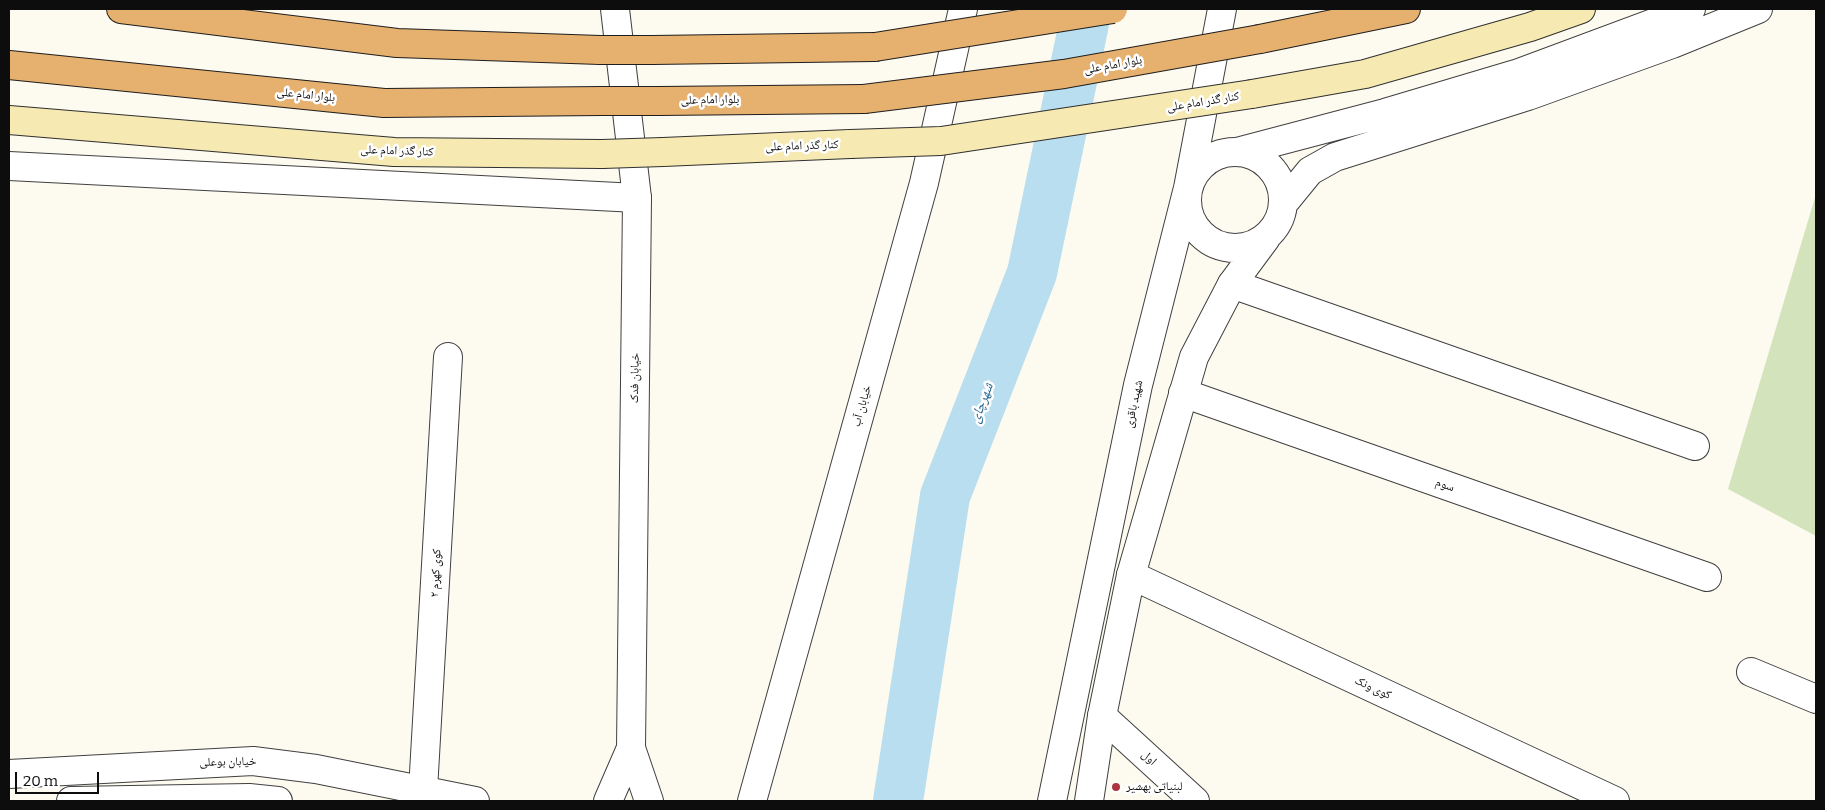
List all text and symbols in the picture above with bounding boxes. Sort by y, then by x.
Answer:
street label: بلوار امام علی [1083,53,1143,77]
street label: بلوار امام علی [276,85,336,105]
street label: کنار گذر امام علی [1166,89,1240,115]
street label: بلوار امام علی [681,92,739,108]
street label: کنار گذر امام علی [765,138,839,154]
street label: کنار گذر امام علی [360,143,434,159]
street label: خیابان فدک [627,353,643,403]
street label: شهید باقری [1122,379,1146,429]
water label: شهرچای [967,381,997,425]
street label: خیابان آب [849,383,875,429]
street label: سوم [1433,475,1457,495]
street label: کوی کهرم ۲ [428,548,444,598]
street label: کوی ونک [1352,673,1394,703]
street label: اول [1138,747,1160,769]
street label: خیابان بوعلی [199,754,257,770]
scale bar [18,762,101,794]
text: 20 m [23,772,58,790]
place label: لبنیاتی بهشیر [1126,780,1183,794]
marker: لبنیاتی بهشیر [1110,781,1122,793]

